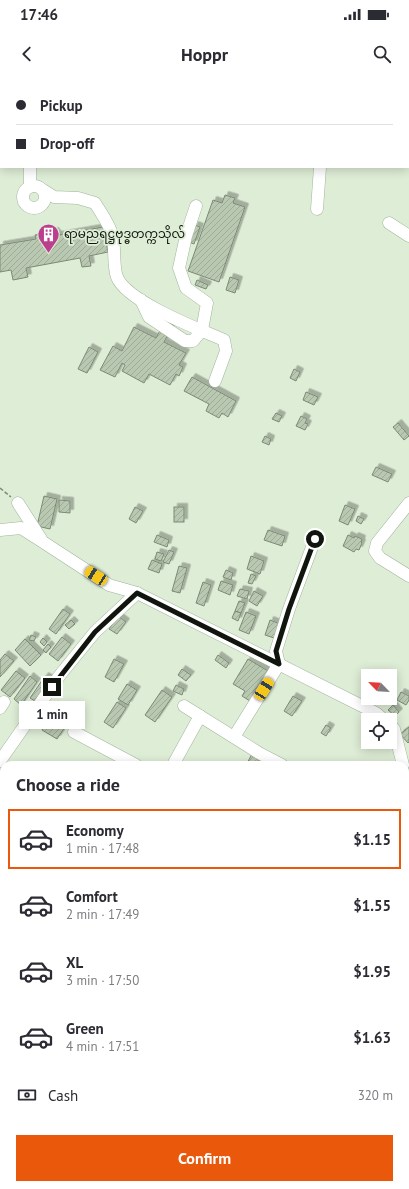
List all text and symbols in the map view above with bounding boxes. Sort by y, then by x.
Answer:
text: 17:46 [20,5,58,24]
icon: back [16,43,38,65]
text: Hoppr [181,43,228,66]
icon: search [371,43,393,65]
text: Pickup [40,96,83,115]
text: Drop-off [40,134,94,153]
building icon: ရာမညရဋ္ဌဗုဒ္ဓတက္ကသိုလ် [36,221,62,254]
place label: ရာမညရဋ္ဌဗုဒ္ဓတက္ကသိုလ် [64,225,185,244]
route start [306,530,324,548]
car [83,564,109,588]
north arrow [361,669,397,705]
map controls [361,669,397,749]
car [253,676,275,702]
route end [43,678,61,696]
callout: 1 min [19,701,85,729]
text: 1 min [36,706,68,723]
button: locate [361,713,397,749]
text: Choose a ride [16,773,120,796]
icon: car [18,821,54,857]
text: Economy [66,821,124,840]
text: $1.15 [353,830,391,849]
text: 1 min · 17:48 [66,840,139,857]
icon: car [18,887,54,923]
text: Comfort [66,887,118,906]
text: $1.55 [353,896,391,915]
text: 2 min · 17:49 [66,906,139,923]
icon: car [18,953,54,989]
text: XL [66,953,83,972]
text: $1.95 [353,962,391,981]
text: 3 min · 17:50 [66,972,139,989]
icon: car [18,1019,54,1055]
text: Green [66,1019,104,1038]
text: $1.63 [353,1028,391,1047]
text: 4 min · 17:51 [66,1038,139,1055]
icon: cash [16,1084,38,1106]
text: Cash [48,1086,78,1105]
text: 320 m [358,1087,393,1104]
button: Confirm [16,1135,393,1181]

